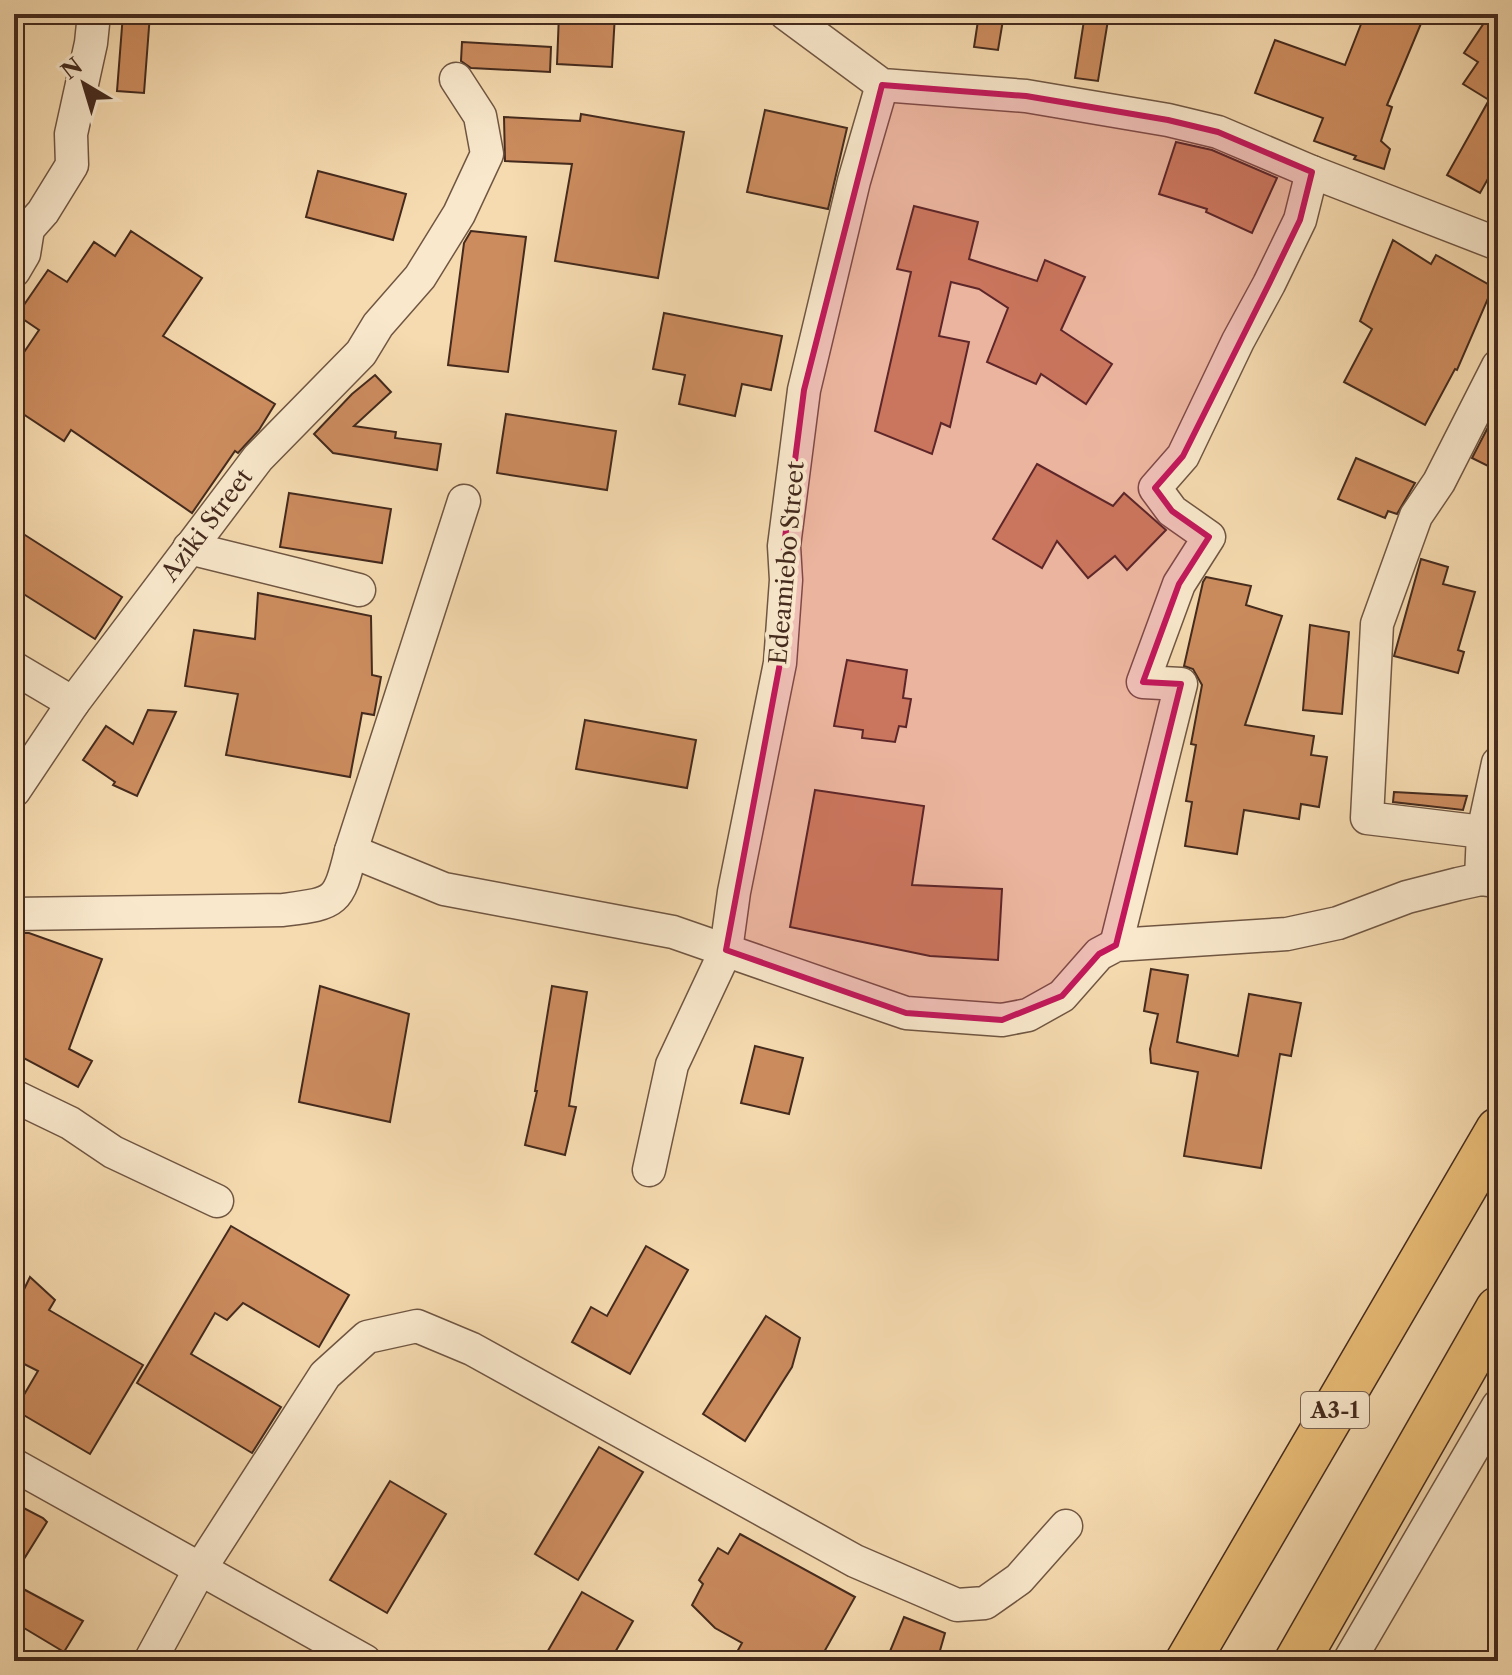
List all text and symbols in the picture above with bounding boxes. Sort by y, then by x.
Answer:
north arrow [44,44,124,124]
text: N [56,52,88,85]
street label: Edeamiebo Street [763,460,810,666]
street label: Aziki Street [154,462,259,587]
road number: A3-1 [1301,1392,1369,1428]

